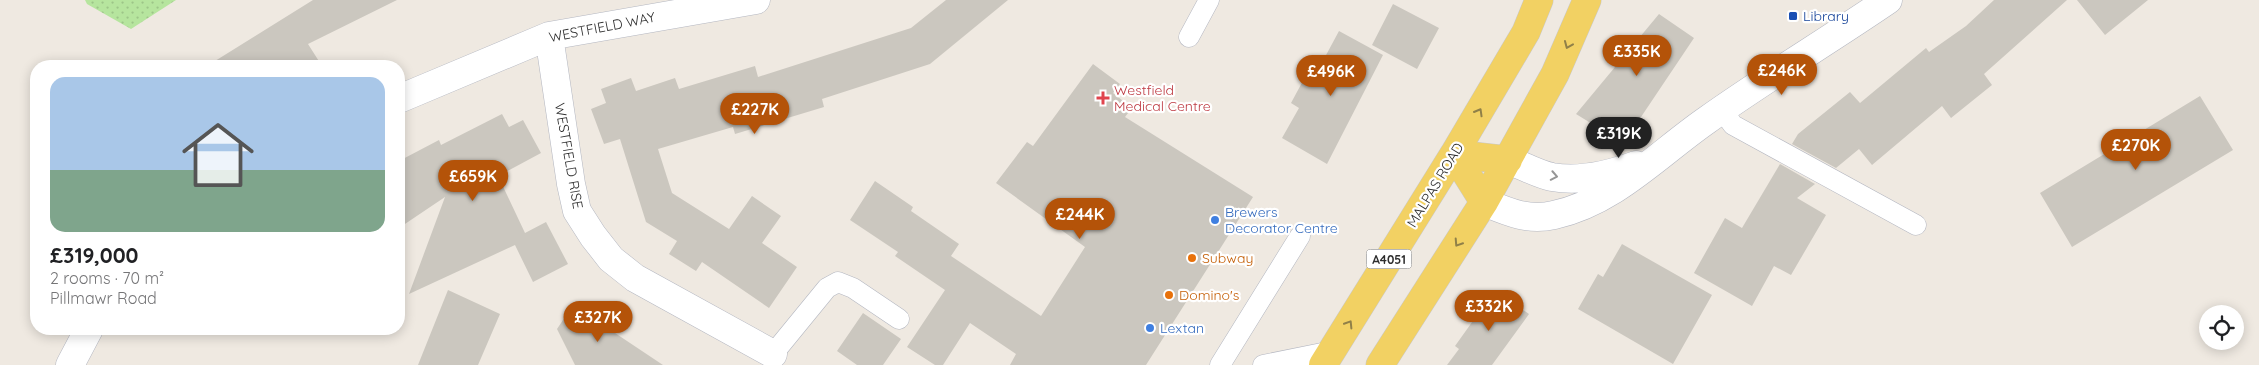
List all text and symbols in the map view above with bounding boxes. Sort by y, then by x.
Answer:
place label: Library [1803,7,1849,25]
street label: WESTFIELD WAY [547,8,657,46]
marker: Library [1787,10,1799,22]
pin: £335K [1602,34,1672,77]
one-way arrow [1563,40,1574,49]
text: £335K [1614,41,1660,61]
pin: £496K [1296,54,1366,97]
pin: £246K [1747,54,1817,96]
text: £246K [1758,60,1806,80]
text: £496K [1307,61,1355,81]
place label: Westfield Medical Centre [1114,81,1211,115]
marker: Westfield Medical Centre [1096,91,1110,105]
pin: £227K [720,92,790,135]
text: £227K [731,99,779,119]
street label: WESTFIELD RISE [551,102,587,210]
one-way arrow [1472,108,1482,117]
icon: home [173,110,263,200]
pin: £319K [1584,116,1654,159]
text: £319K [1597,123,1641,143]
pin: £270K [2101,128,2171,171]
text: £270K [2112,135,2160,155]
street label: MALPAS ROAD [1403,139,1467,231]
pin: £659K [438,160,508,202]
text: £659K [449,166,497,186]
one-way arrow [1549,170,1558,181]
pin: £244K [1045,198,1115,240]
place label: Brewers Decorator Centre [1225,203,1338,237]
text: £244K [1056,204,1104,224]
marker: Brewers Decorator Centre [1209,214,1221,226]
one-way arrow [1455,238,1464,247]
text: £319,000 [50,242,139,268]
place label: Subway [1202,249,1253,267]
road number: A4051 [1366,250,1412,268]
marker: Subway [1186,252,1198,264]
text: 2 rooms · 70 m² [50,268,164,288]
place label: Domino's [1179,286,1239,304]
text: Pillmawr Road [50,288,157,308]
marker: Domino's [1163,289,1175,301]
pin: £332K [1454,290,1524,332]
text: £332K [1466,296,1512,316]
pin: £327K [563,300,633,343]
map controls [2199,305,2244,350]
button: locate [2199,305,2244,350]
text: £327K [575,307,621,327]
place label: Lextan [1160,319,1204,337]
one-way arrow [1343,320,1352,329]
marker: Lextan [1144,322,1156,334]

